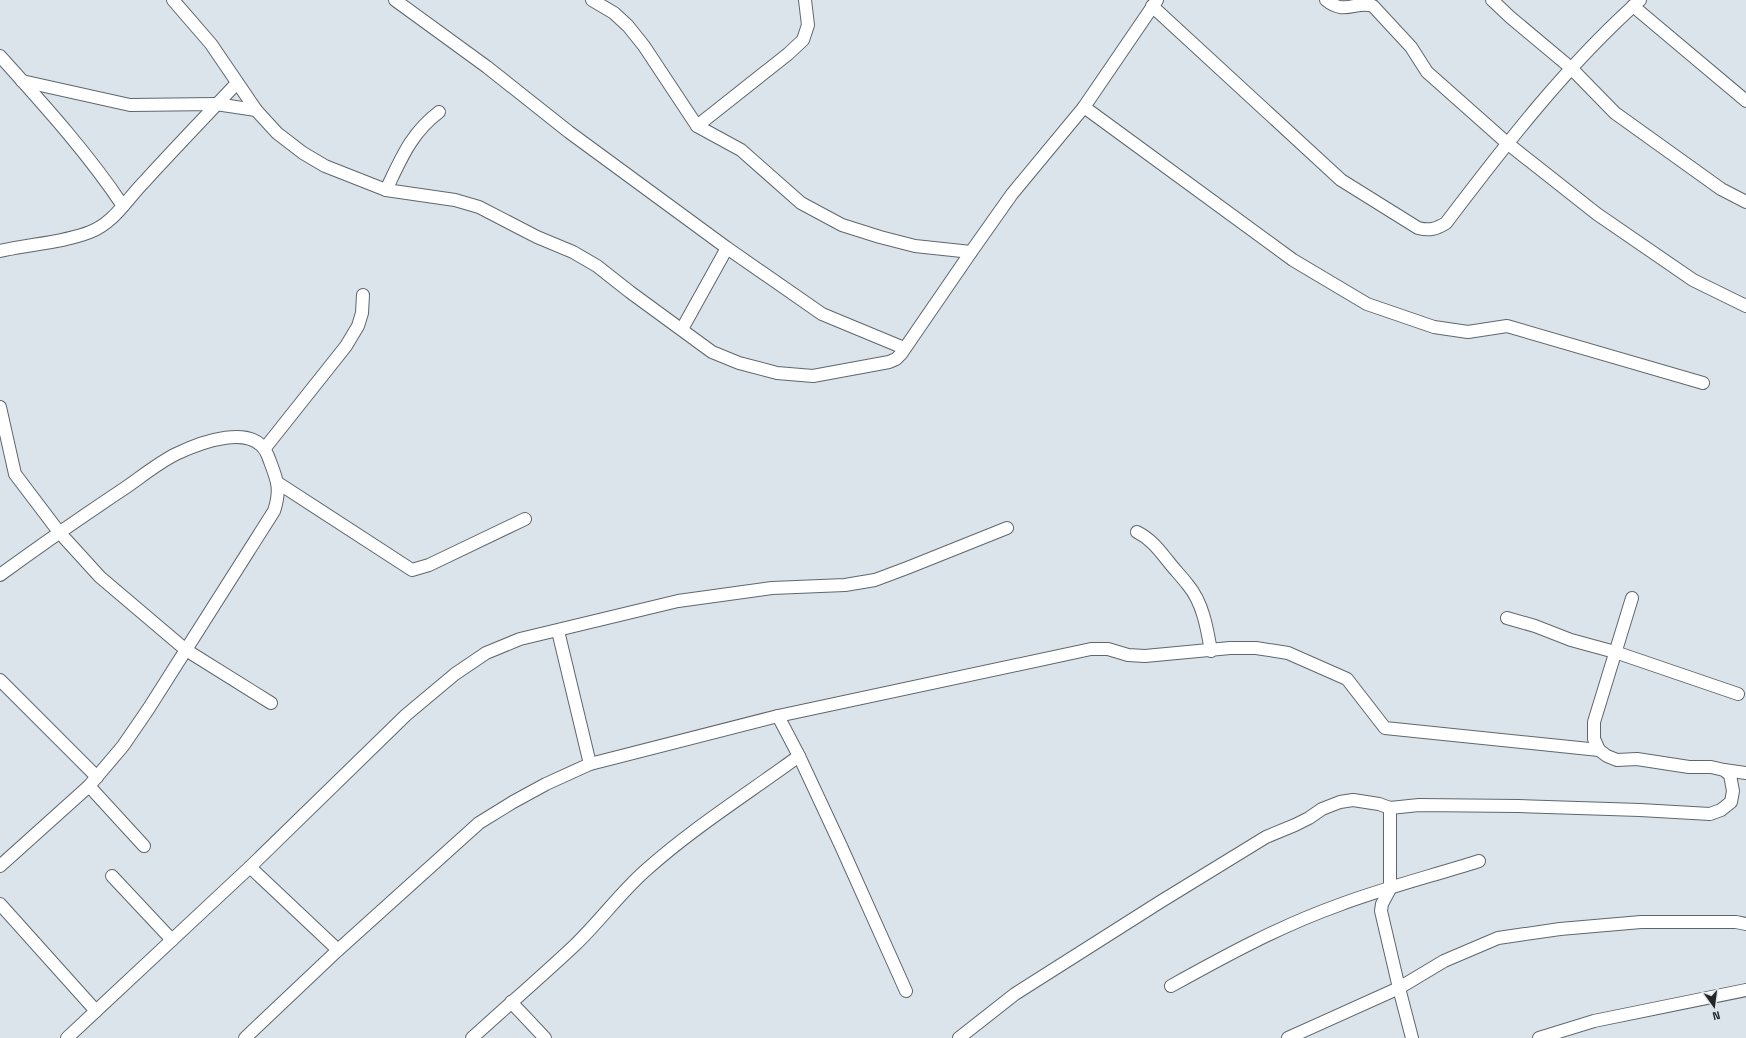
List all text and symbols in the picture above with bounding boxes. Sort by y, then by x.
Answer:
north arrow [1694,986,1734,1026]
text: N [1711,1008,1722,1023]

